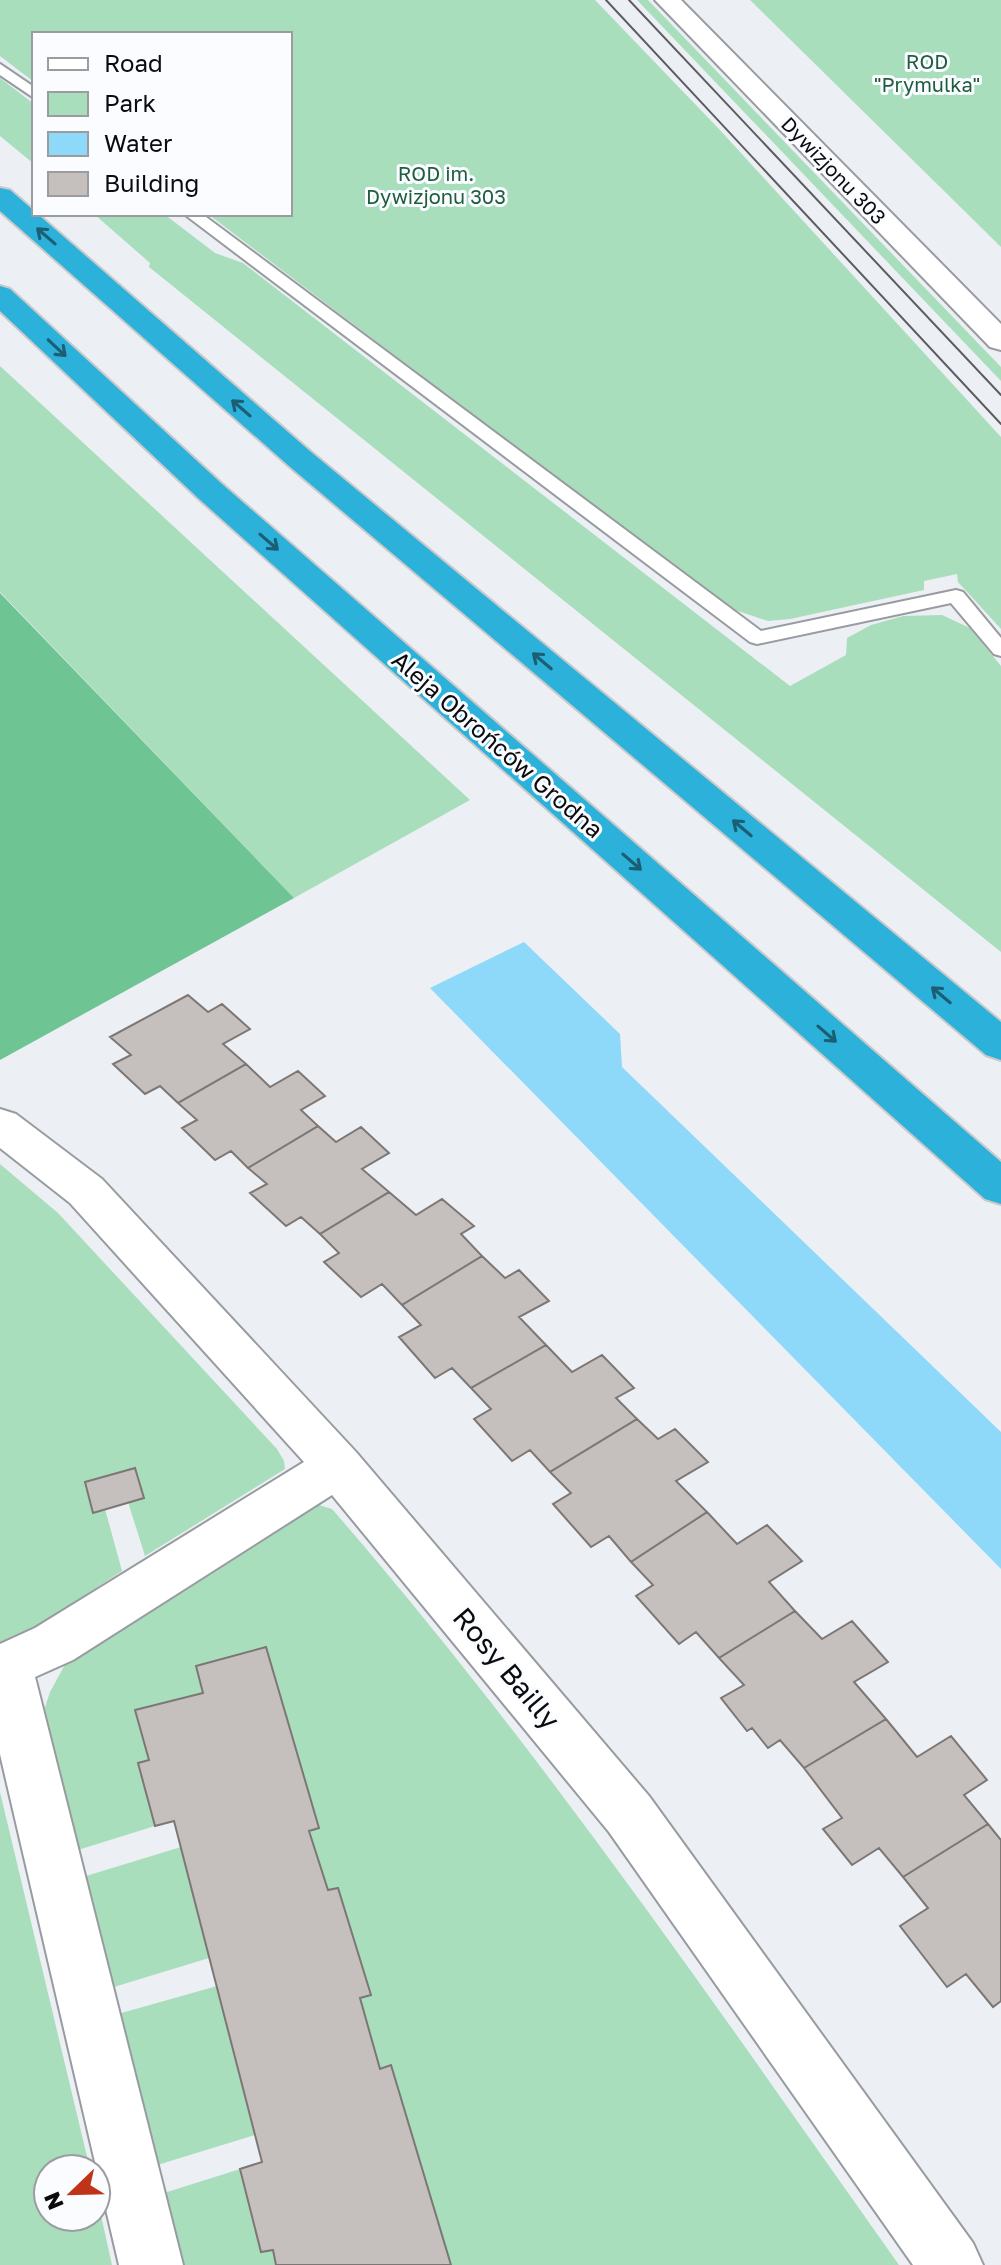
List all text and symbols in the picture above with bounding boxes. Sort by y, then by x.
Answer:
legend [32,32,292,216]
text: Road [104,48,163,77]
park label: ROD "Prymulka" [874,49,980,96]
text: Park [104,88,156,117]
street label: Dywizjonu 303 [777,111,891,229]
text: Water [104,128,172,157]
park label: ROD im. Dywizjonu 303 [366,161,506,208]
text: Building [104,168,199,197]
one-way arrow [37,228,57,246]
one-way arrow [47,339,67,358]
one-way arrow [232,399,252,417]
one-way arrow [258,533,278,551]
street label: Aleja Obrońców Grodna [387,645,609,843]
one-way arrow [532,652,553,670]
one-way arrow [732,819,752,837]
one-way arrow [621,853,641,871]
one-way arrow [931,986,952,1004]
one-way arrow [816,1024,836,1042]
street label: Rosy Bailly [447,1601,567,1736]
north arrow [32,2153,112,2233]
text: N [37,2188,69,2214]

